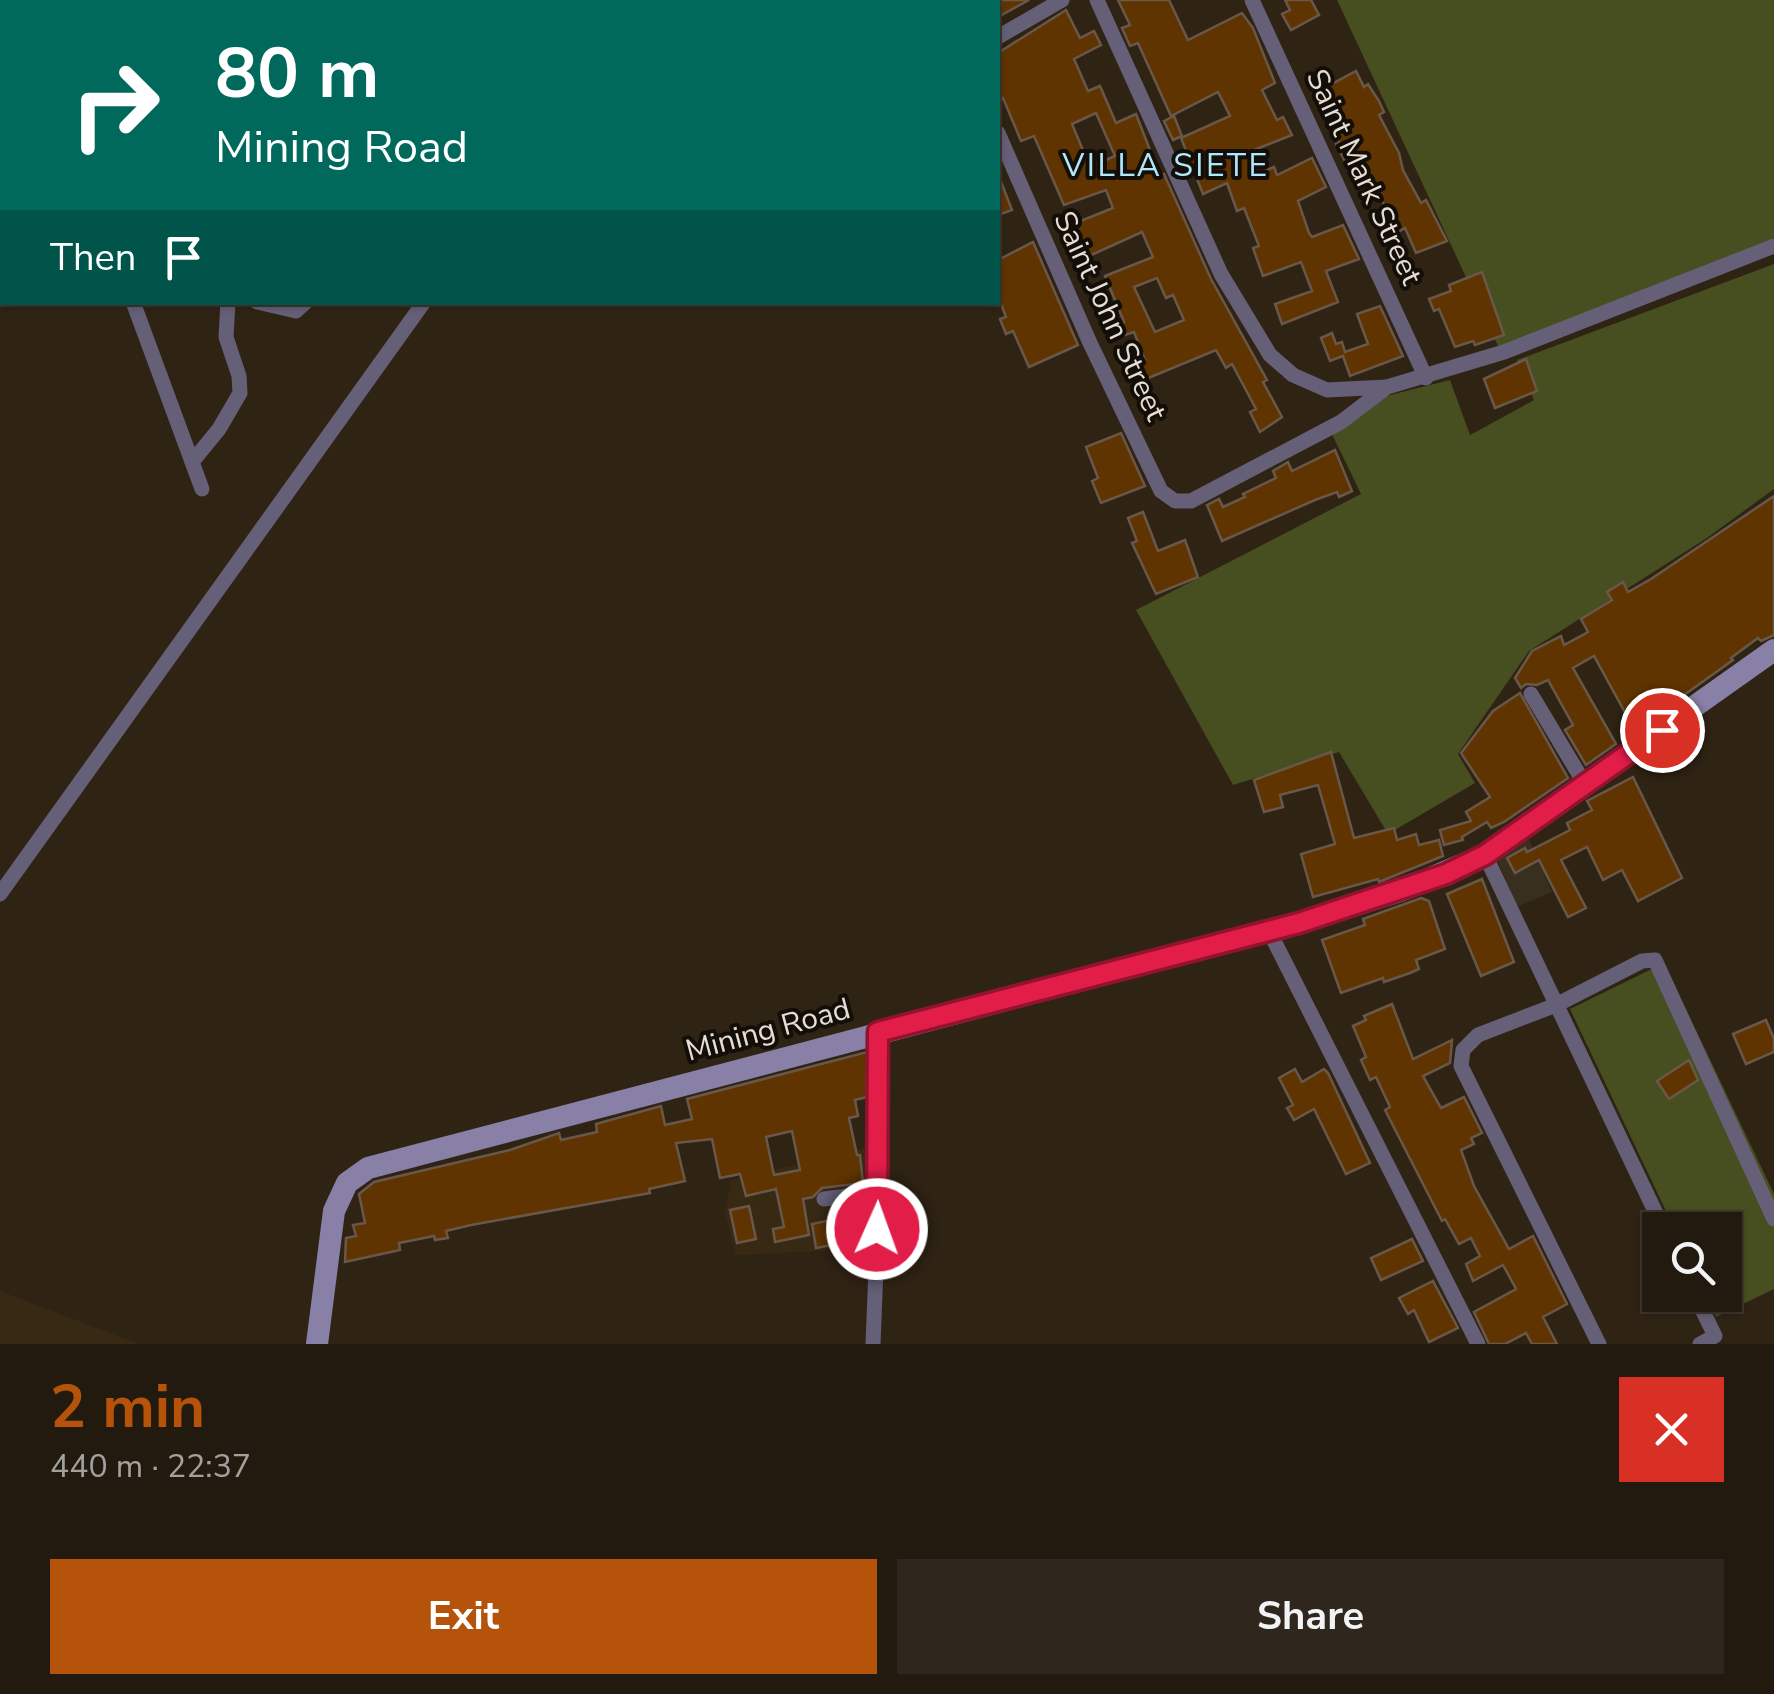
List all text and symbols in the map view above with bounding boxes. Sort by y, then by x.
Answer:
text: 80 m [215,26,379,122]
icon: right [50,40,180,170]
street label: Saint Mark Street [1296,63,1432,292]
text: Mining Road [215,117,468,178]
district label: VILLA SIETE [1061,144,1270,187]
street label: Saint John Street [1044,205,1177,428]
icon: arrive [156,230,211,285]
text: Then [50,232,136,283]
pin [1620,688,1705,773]
icon: arrive [1635,703,1690,758]
street label: Mining Road [681,988,855,1072]
position arrow [825,1177,929,1281]
map controls [1642,1212,1742,1312]
button: search [1642,1212,1742,1312]
text: 2 min [50,1366,205,1448]
button: close [1619,1377,1724,1482]
text: 440 m · 22:37 [50,1445,251,1488]
button: Exit [50,1559,877,1674]
button: Share [897,1559,1724,1674]

